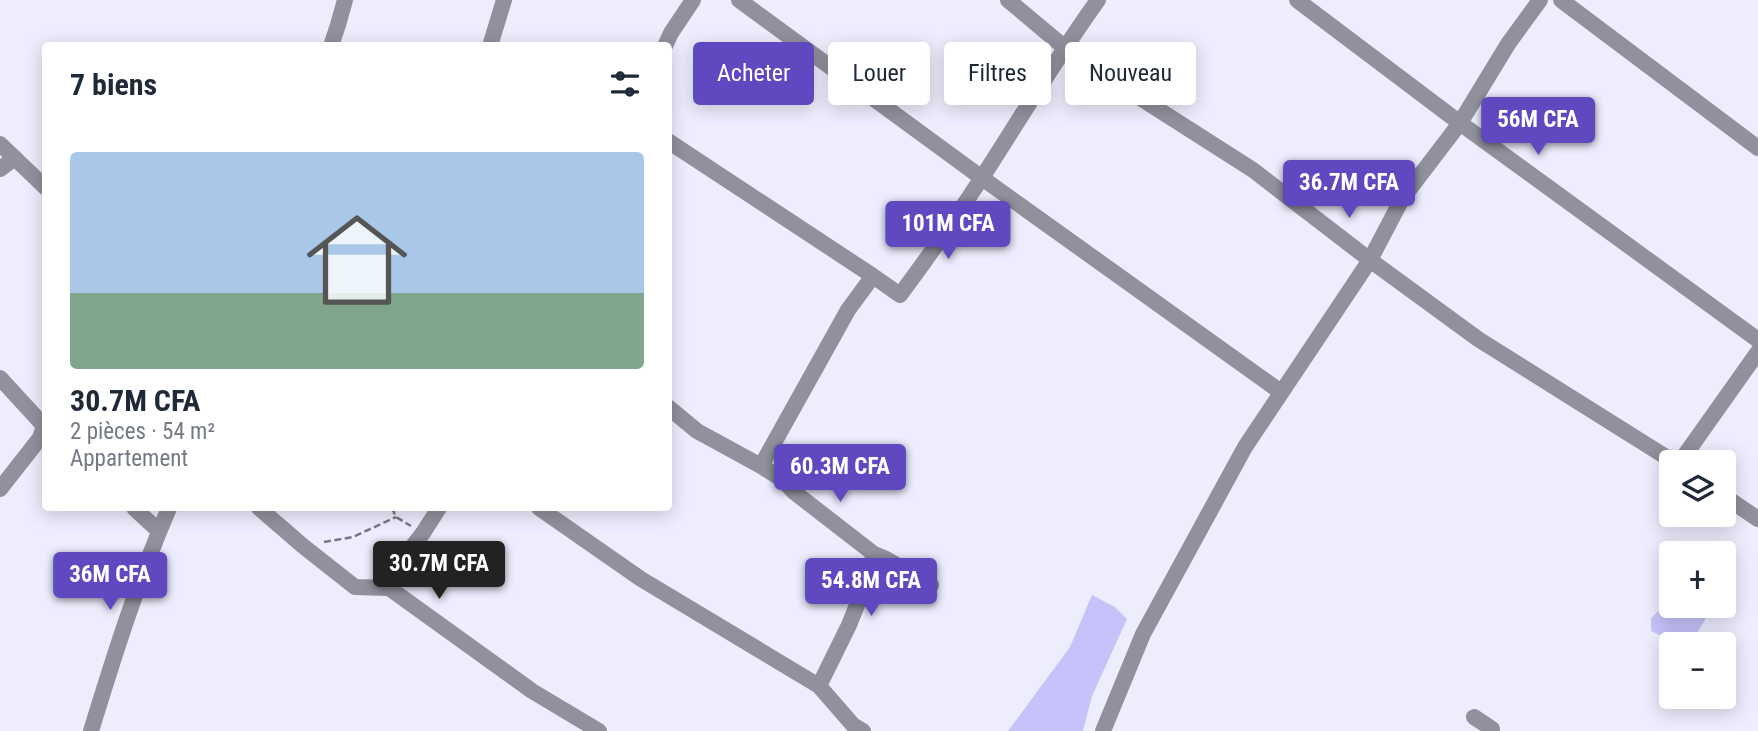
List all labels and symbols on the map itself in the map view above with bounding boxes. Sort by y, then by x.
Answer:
pin: 56M CFA [1473,97,1603,157]
pin: 36.7M CFA [1269,160,1429,220]
pin: 101M CFA [876,202,1020,261]
pin: 60.3M CFA [760,444,920,504]
pin: 30.7M CFA [359,542,519,601]
pin: 36M CFA [45,552,175,612]
pin: 54.8M CFA [791,558,951,618]

